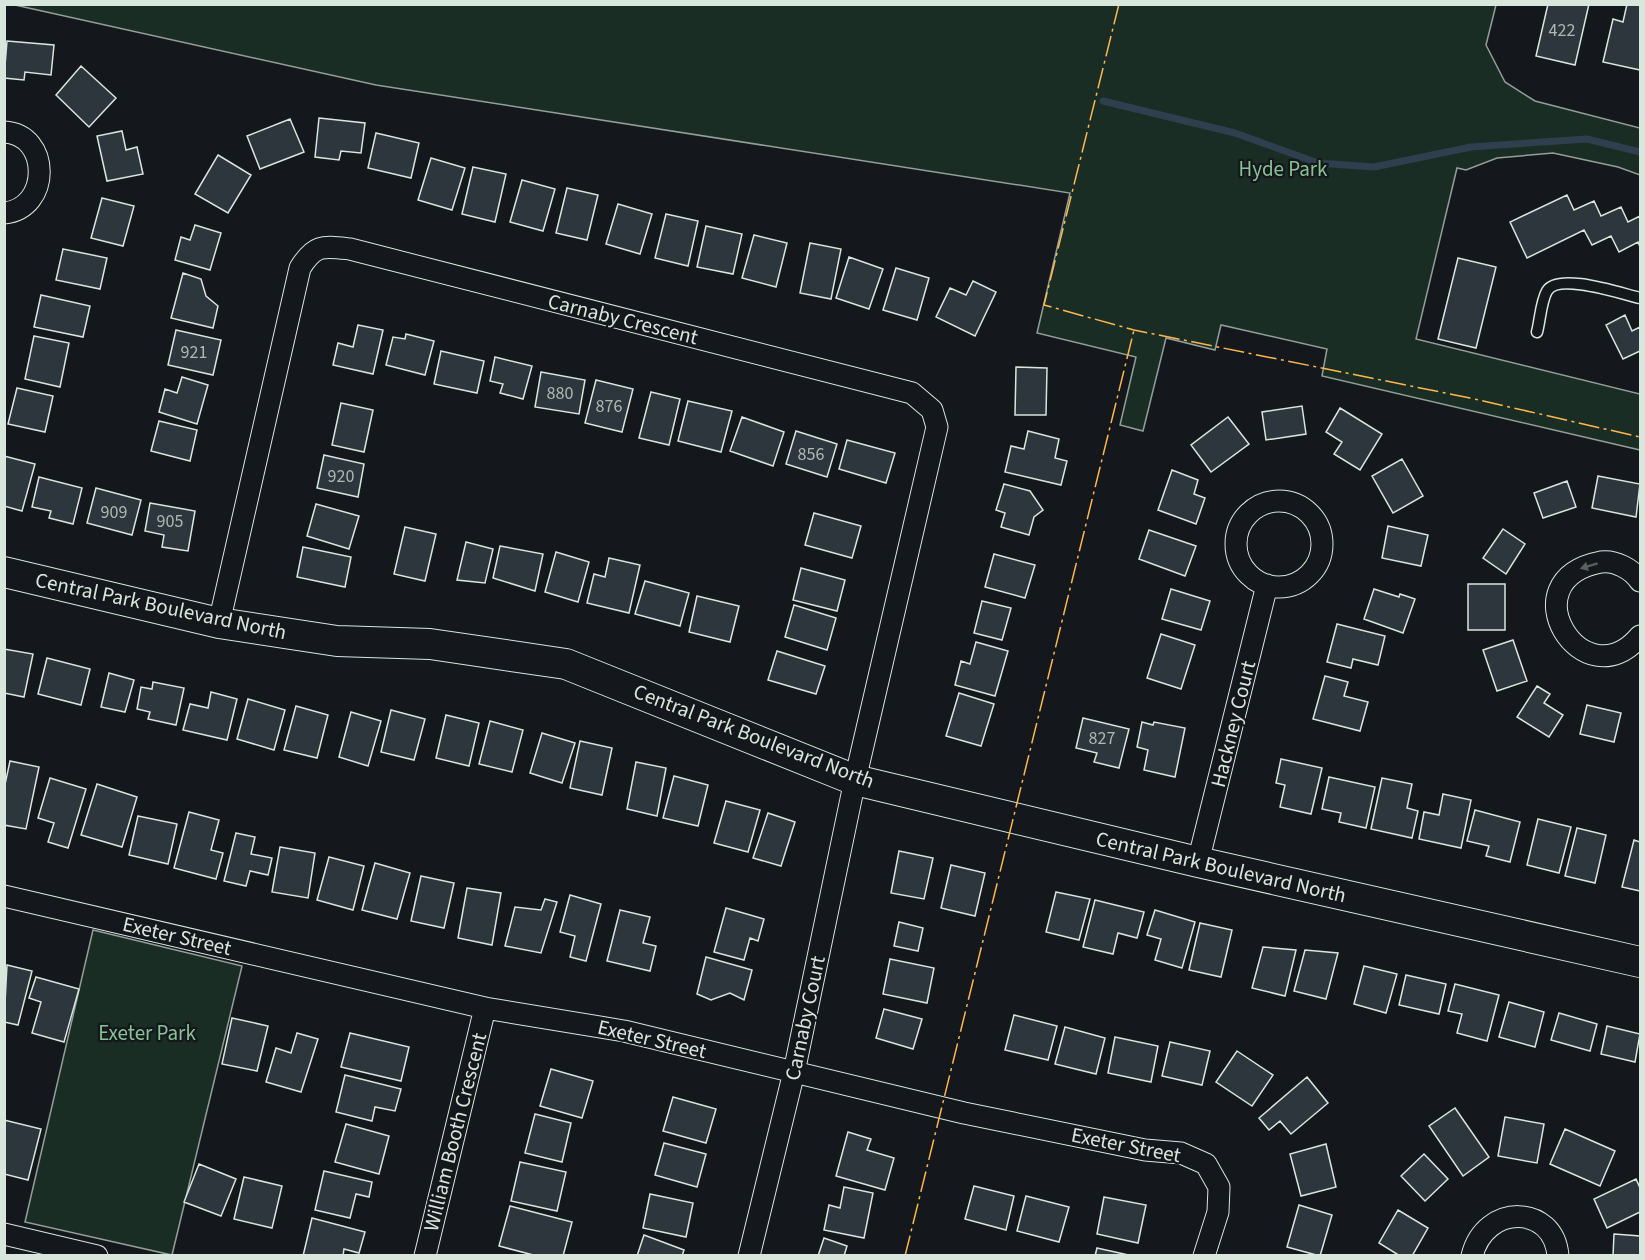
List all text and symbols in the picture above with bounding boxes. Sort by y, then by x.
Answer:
house number: 422 [1549,18,1575,43]
park label: Hyde Park [1239,154,1328,184]
street label: Carnaby Crescent [545,286,701,352]
house number: 921 [181,340,207,365]
house number: 880 [547,381,573,406]
house number: 876 [596,394,622,419]
house number: 856 [798,442,824,467]
house number: 920 [328,464,354,489]
house number: 909 [101,500,127,525]
house number: 905 [157,509,183,534]
one-way arrow [1580,562,1598,571]
street label: Central Park Boulevard North [33,565,289,647]
street label: Hackney Court [1203,658,1263,790]
street label: Central Park Boulevard North [629,676,879,796]
house number: 827 [1089,726,1115,751]
street label: Central Park Boulevard North [1093,824,1349,910]
street label: Exeter Street [120,909,234,963]
street label: Carnaby Court [777,953,833,1083]
street label: Exeter Street [595,1012,709,1066]
park label: Exeter Park [98,1018,196,1048]
street label: William Booth Crescent [416,1030,494,1234]
street label: Exeter Street [1069,1120,1183,1170]

